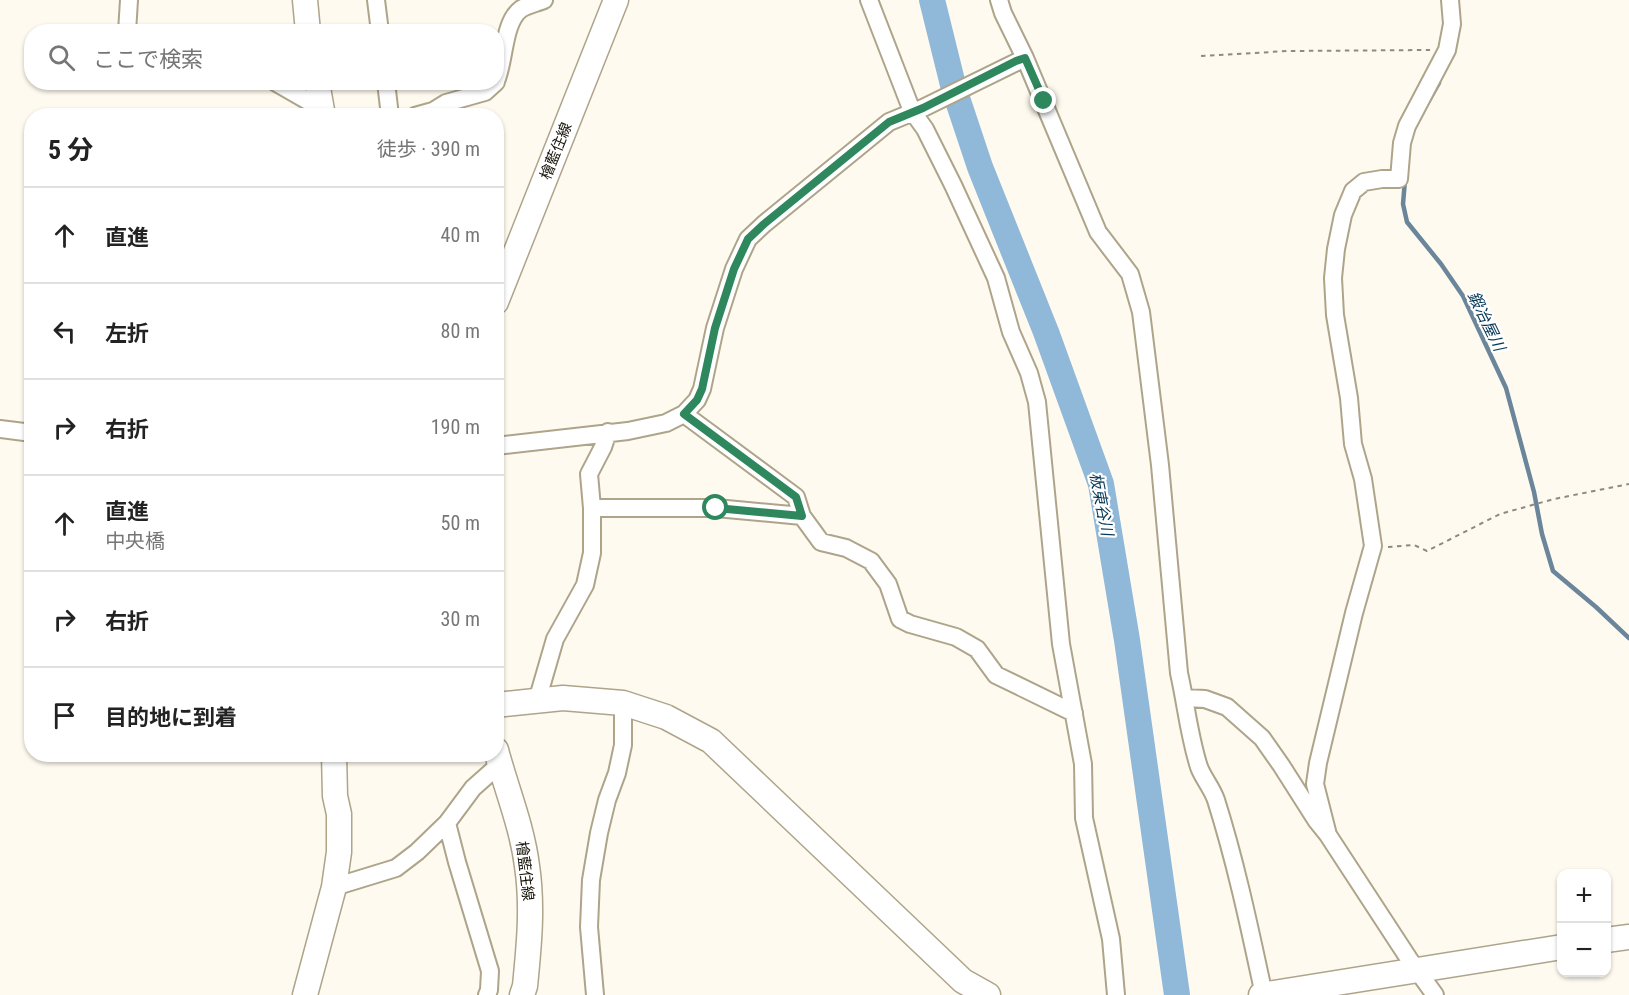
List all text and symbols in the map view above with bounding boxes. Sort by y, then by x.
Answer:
search box [24,24,504,90]
icon: search [45,41,78,74]
text: ここで検索 [93,47,203,72]
route end [1030,87,1056,113]
street label: 檜藍住線 [536,120,576,182]
text: 5 分 [48,135,93,165]
text: 徒歩 · 390 m [377,137,480,161]
icon: ahead [48,219,81,252]
text: 40 m [441,223,480,247]
text: 直進 [105,225,149,250]
water label: 鍛冶屋川 [1464,288,1510,356]
icon: left [48,315,81,348]
text: 80 m [441,319,480,343]
text: 左折 [105,321,149,346]
icon: right [48,411,81,444]
text: 190 m [431,415,480,439]
text: 右折 [105,417,149,442]
water label: 板東谷川 [1086,471,1117,539]
route start [702,494,728,520]
text: 直進 [105,499,149,524]
icon: ahead [48,507,81,540]
text: 50 m [441,511,480,535]
text: 中央橋 [105,529,165,553]
icon: right [48,603,81,636]
text: 30 m [441,607,480,631]
text: 右折 [105,609,149,634]
icon: arrive [48,699,81,732]
text: 目的地に到着 [105,705,237,730]
street label: 檜藍住線 [512,840,538,902]
map controls [1557,869,1611,977]
button: + [1557,869,1611,923]
button: − [1557,923,1611,977]

